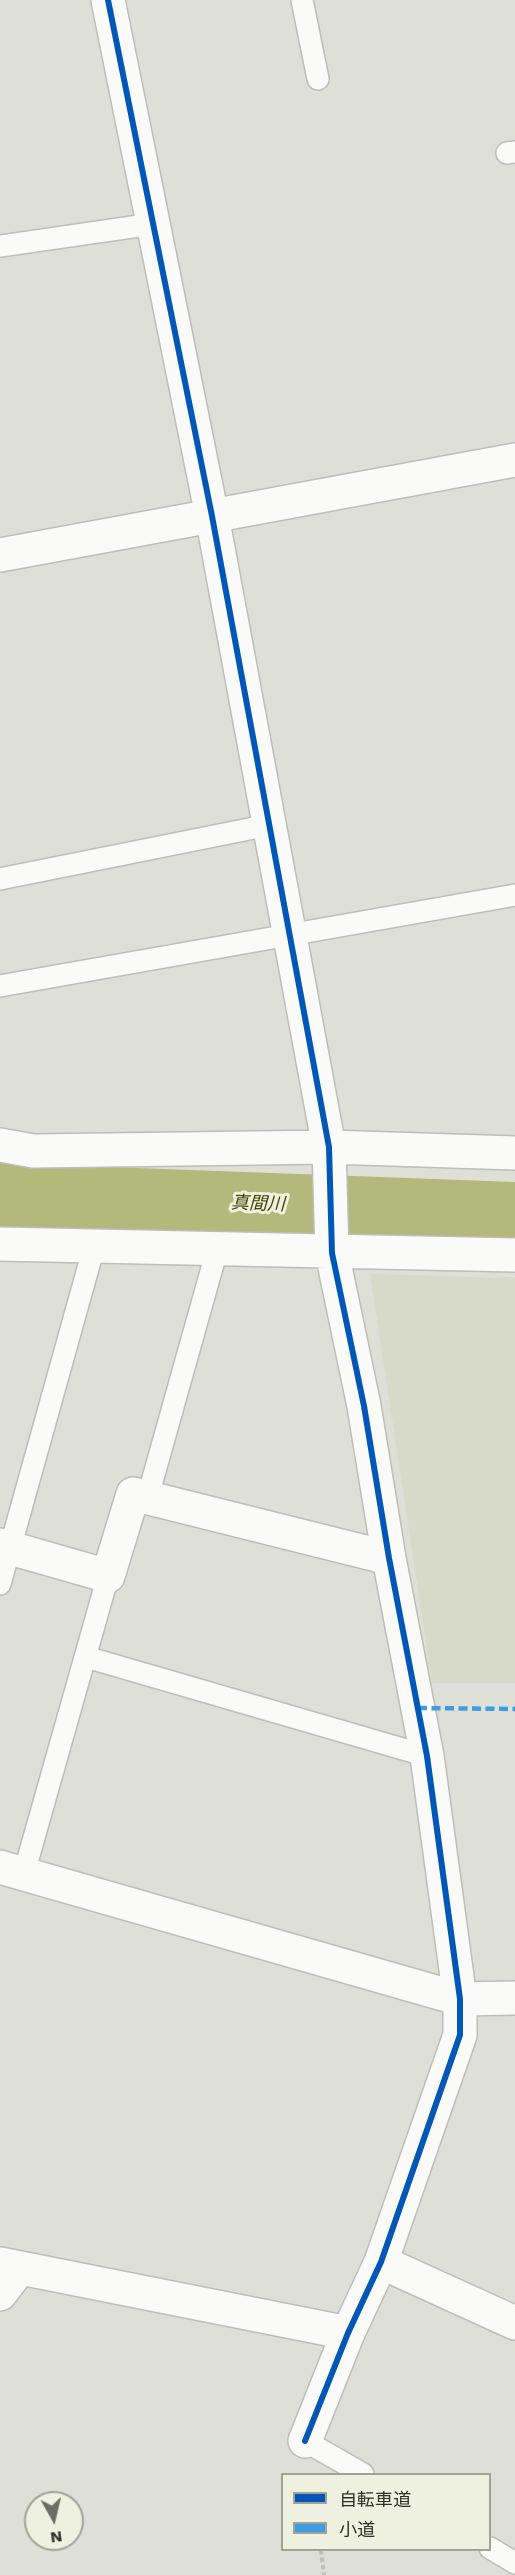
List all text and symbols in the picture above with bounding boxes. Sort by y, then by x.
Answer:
water label: 真間川 [231,1192,285,1216]
legend [281,2473,491,2551]
text: 自転車道 [339,2489,411,2510]
north arrow [24,2491,84,2551]
text: 小道 [339,2519,375,2540]
text: N [49,2527,63,2548]

